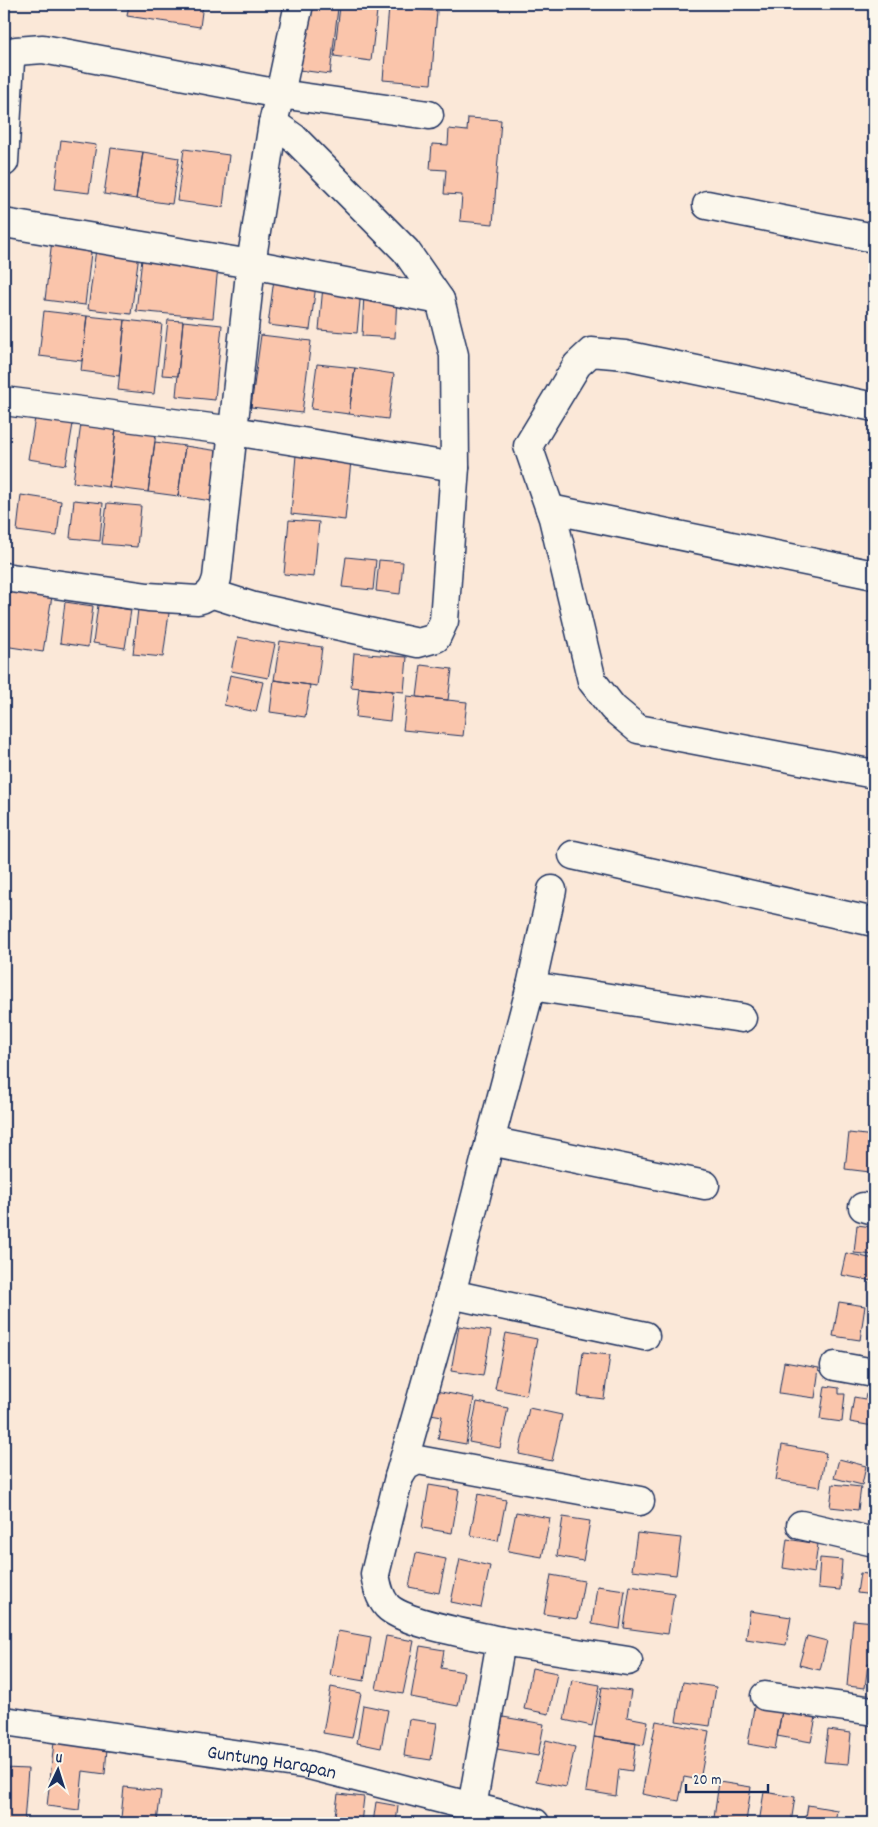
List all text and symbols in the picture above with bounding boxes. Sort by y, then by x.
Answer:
street label: Guntung Harapan [205,1739,339,1789]
north arrow [32,1744,82,1794]
text: U [55,1749,63,1769]
scale bar [686,1762,768,1794]
text: 20 m [693,1770,721,1792]

